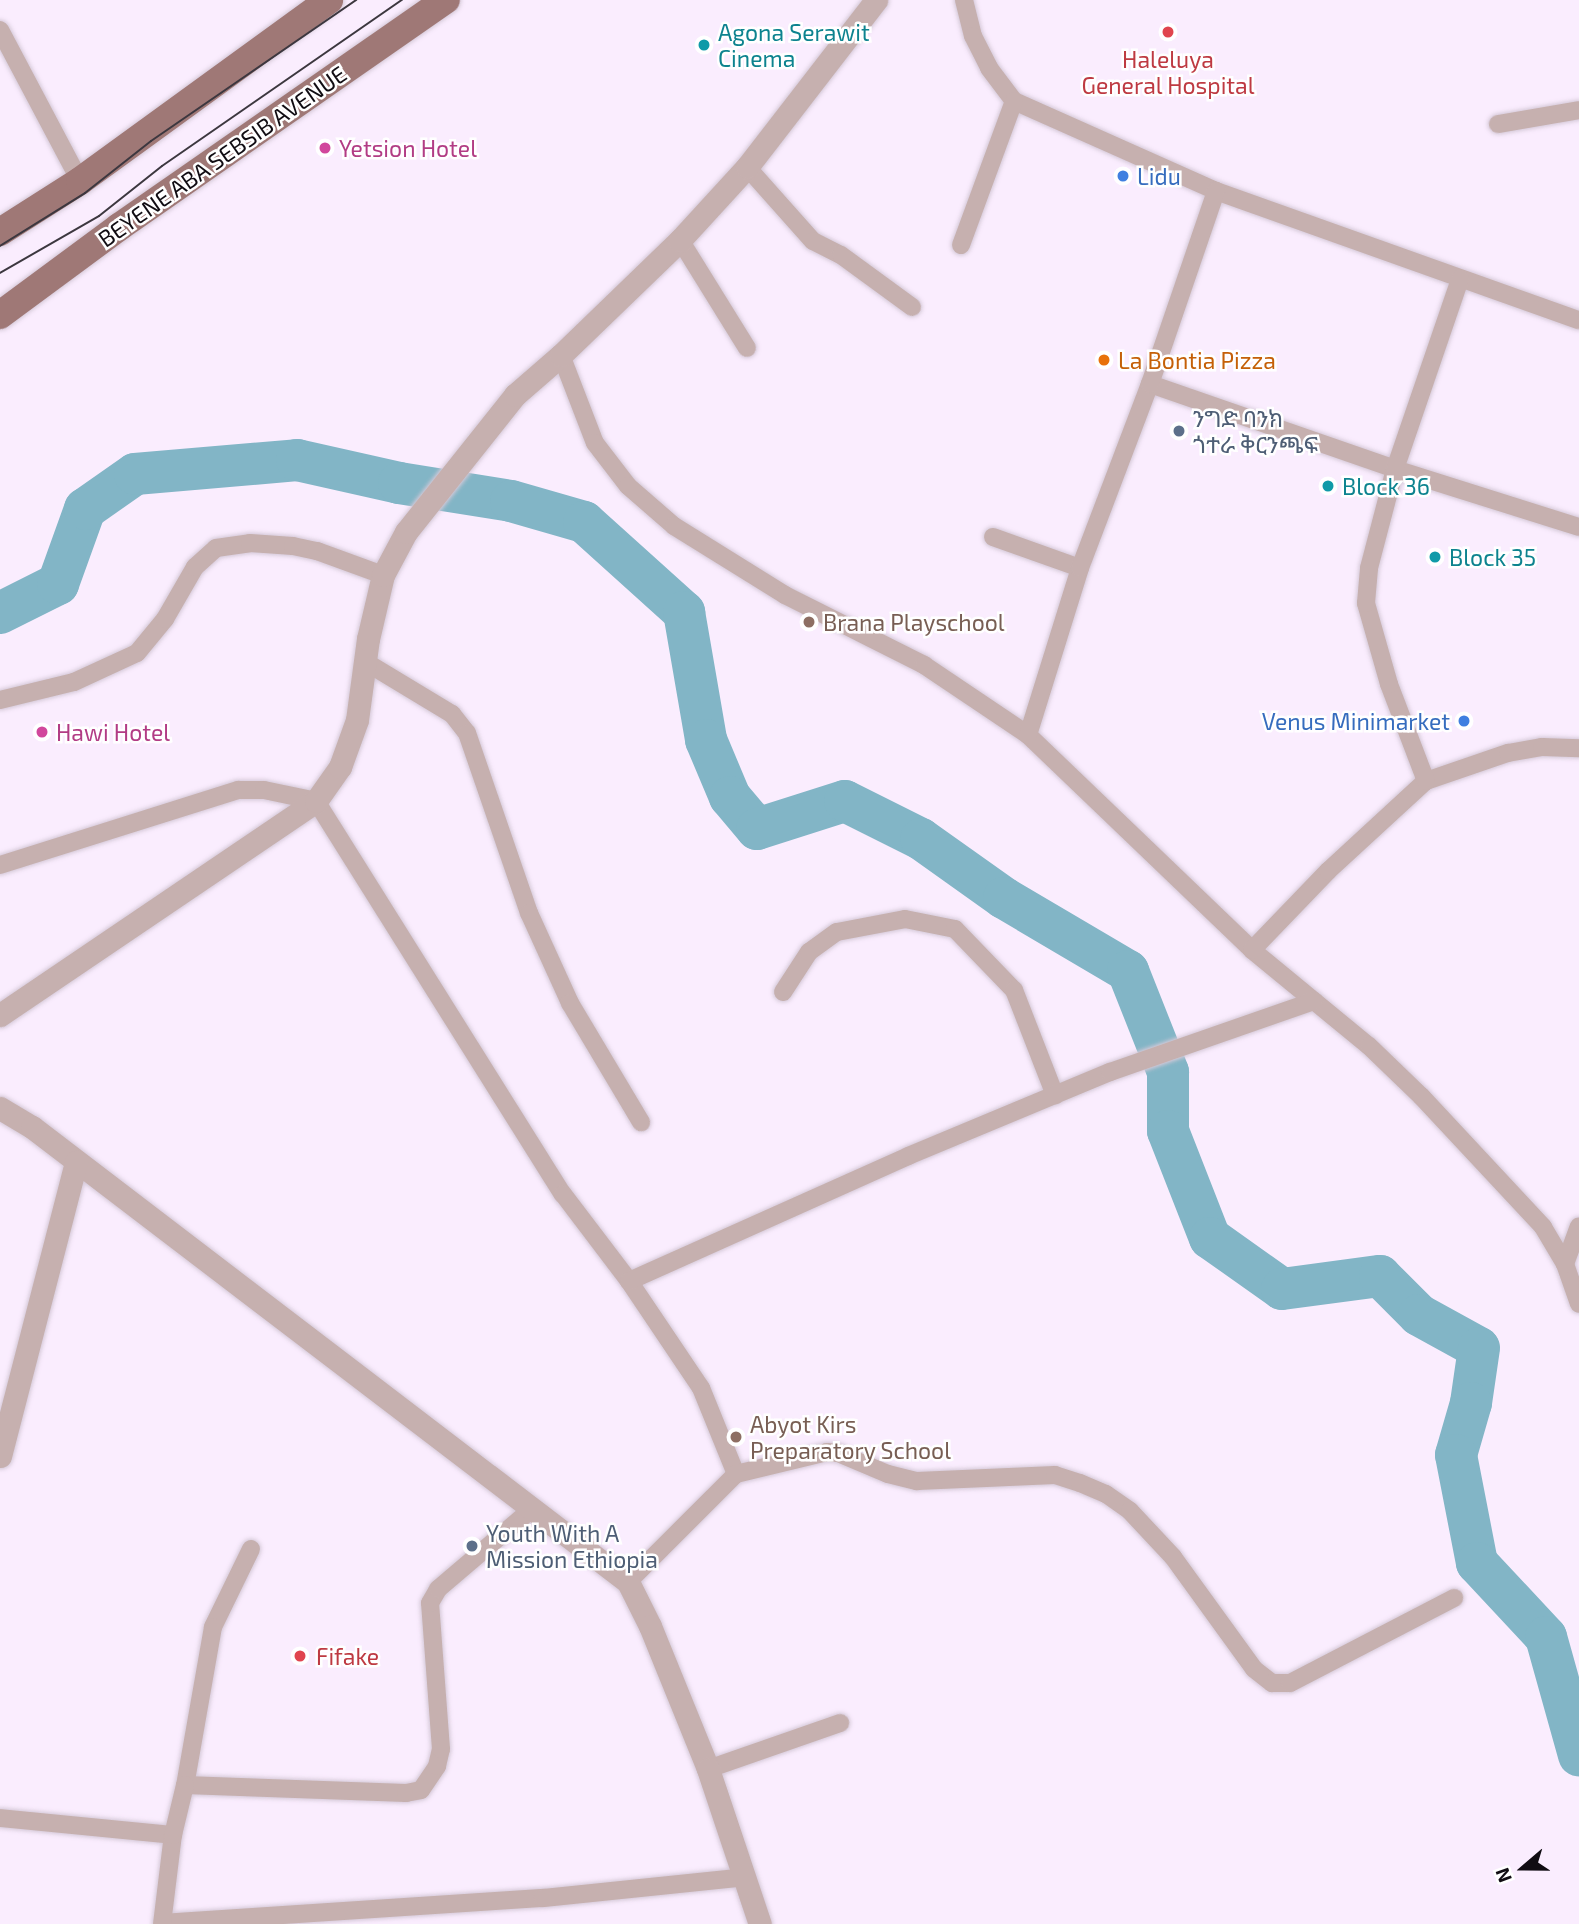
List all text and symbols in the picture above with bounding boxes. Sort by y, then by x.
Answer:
place label: Agona Serawit Cinema [718,18,870,72]
marker: Haleluya General Hospital [1158,22,1178,42]
marker: Agona Serawit Cinema [696,37,712,53]
place label: Haleluya General Hospital [1081,45,1255,99]
street label: BEYENE ABA SEBSIB AVENUE [92,59,352,253]
place label: Yetsion Hotel [339,134,477,162]
marker: Yetsion Hotel [317,140,333,156]
place label: Lidu [1137,162,1181,190]
marker: Lidu [1115,168,1131,184]
place label: La Bontia Pizza [1118,346,1276,374]
marker: La Bontia Pizza [1096,352,1112,368]
place label: ንግድ ባንክ ጎተራ ቅርንጫፍ [1193,404,1318,458]
marker: ንግድ ባንክ ጎተራ ቅርንጫፍ [1171,423,1187,439]
place label: Block 36 [1342,472,1430,500]
marker: Block 36 [1320,478,1336,494]
place label: Block 35 [1449,543,1536,571]
marker: Block 35 [1427,549,1443,565]
place label: Brana Playschool [823,608,1005,636]
marker: Brana Playschool [801,614,817,630]
place label: Venus Minimarket [1262,707,1450,735]
marker: Venus Minimarket [1456,713,1472,729]
place label: Hawi Hotel [56,718,170,746]
marker: Hawi Hotel [34,724,50,740]
place label: Abyot Kirs Preparatory School [750,1410,951,1464]
marker: Abyot Kirs Preparatory School [728,1429,744,1445]
place label: Youth With A Mission Ethiopia [486,1519,658,1573]
marker: Youth With A Mission Ethiopia [464,1538,480,1554]
place label: Fifake [316,1642,379,1670]
marker: Fifake [290,1646,310,1666]
north arrow [1488,1833,1558,1903]
text: N [1490,1865,1516,1886]

